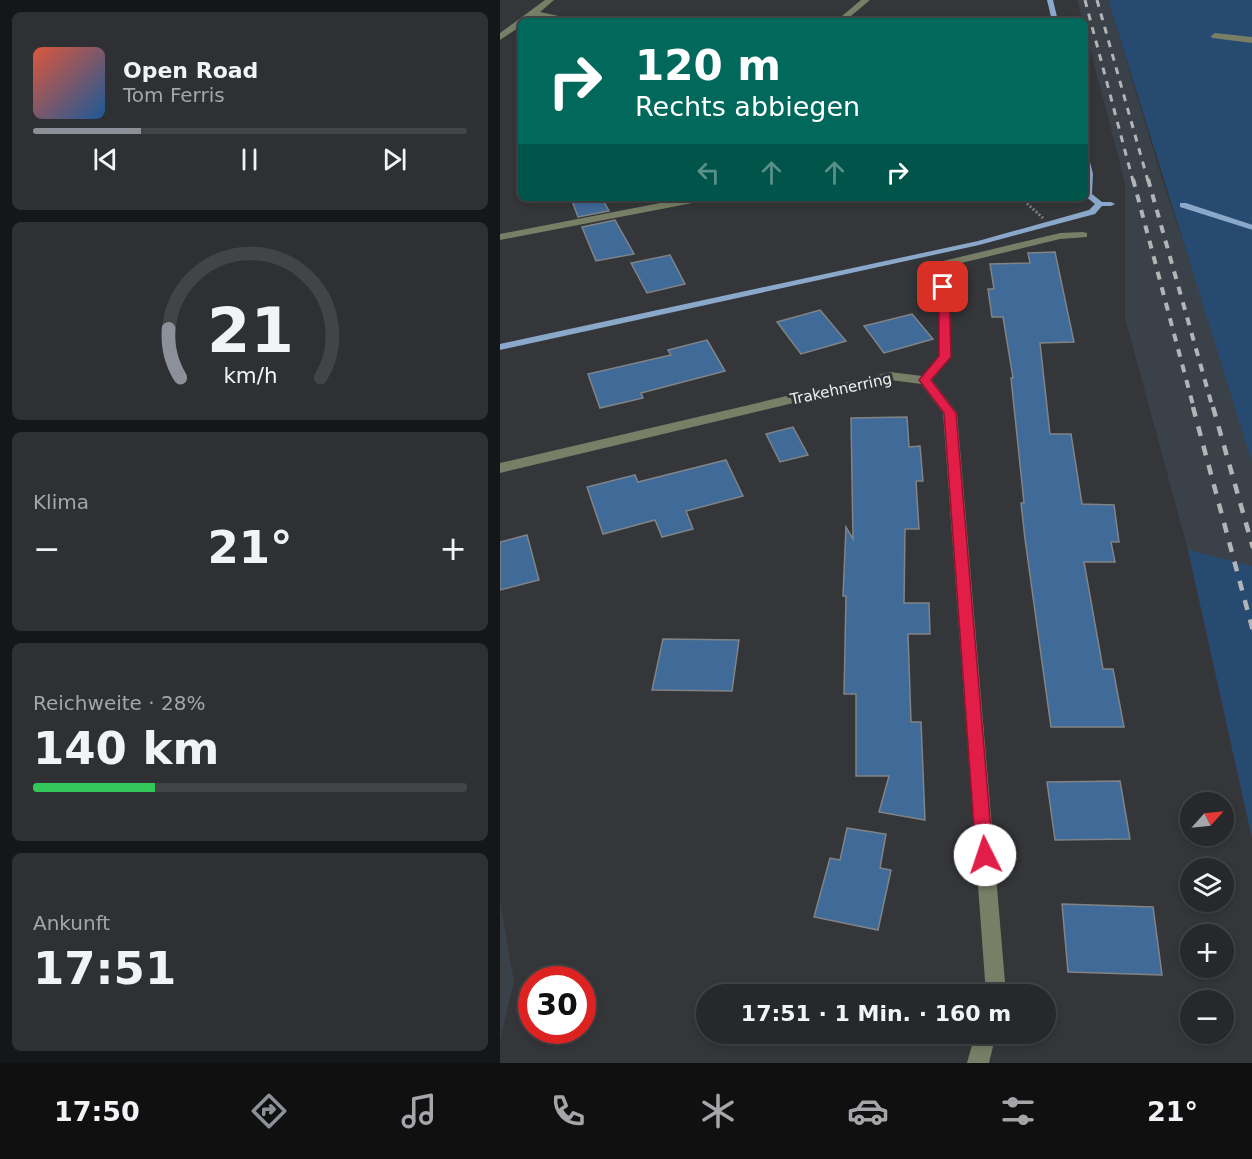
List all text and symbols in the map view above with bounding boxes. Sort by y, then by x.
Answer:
text: 120 m [635,41,781,90]
icon: right [536,42,614,120]
text: Open Road [123,58,258,83]
text: Tom Ferris [123,83,225,107]
text: Rechts abbiegen [635,91,860,122]
icon: previous [89,143,122,176]
icon: pause [233,143,266,176]
icon: next [378,143,411,176]
icon: left [692,156,725,189]
icon: ahead [755,156,788,189]
icon: ahead [818,156,851,189]
icon: right [881,156,914,189]
pin [917,261,968,312]
icon: arrive [926,270,959,303]
text: 21 [207,294,293,367]
text: km/h [223,364,277,389]
street label: Trakehnerring [788,369,893,409]
text: Klima [33,490,89,514]
text: 21° [207,521,293,574]
text: − [33,529,61,568]
text: + [439,529,467,568]
text: Reichweite · 28% [33,691,205,715]
text: 140 km [33,722,219,775]
north arrow [1180,792,1234,846]
map controls [1180,792,1234,1044]
position arrow [953,823,1017,887]
button: layers [1180,858,1234,912]
text: Ankunft [33,911,110,935]
button: + [1180,924,1234,978]
text: 17:51 [33,942,176,995]
speed limit sign: 30 [518,966,596,1044]
button: − [1180,990,1234,1044]
text: 17:51 · 1 Min. · 160 m [741,1001,1011,1026]
icon: directions [248,1090,290,1132]
icon: music [398,1090,440,1132]
icon: phone [547,1090,589,1132]
icon: climate [697,1090,739,1132]
icon: car [847,1090,889,1132]
icon: filters [997,1090,1039,1132]
text: 17:50 [54,1096,140,1127]
text: 21° [1147,1096,1198,1127]

